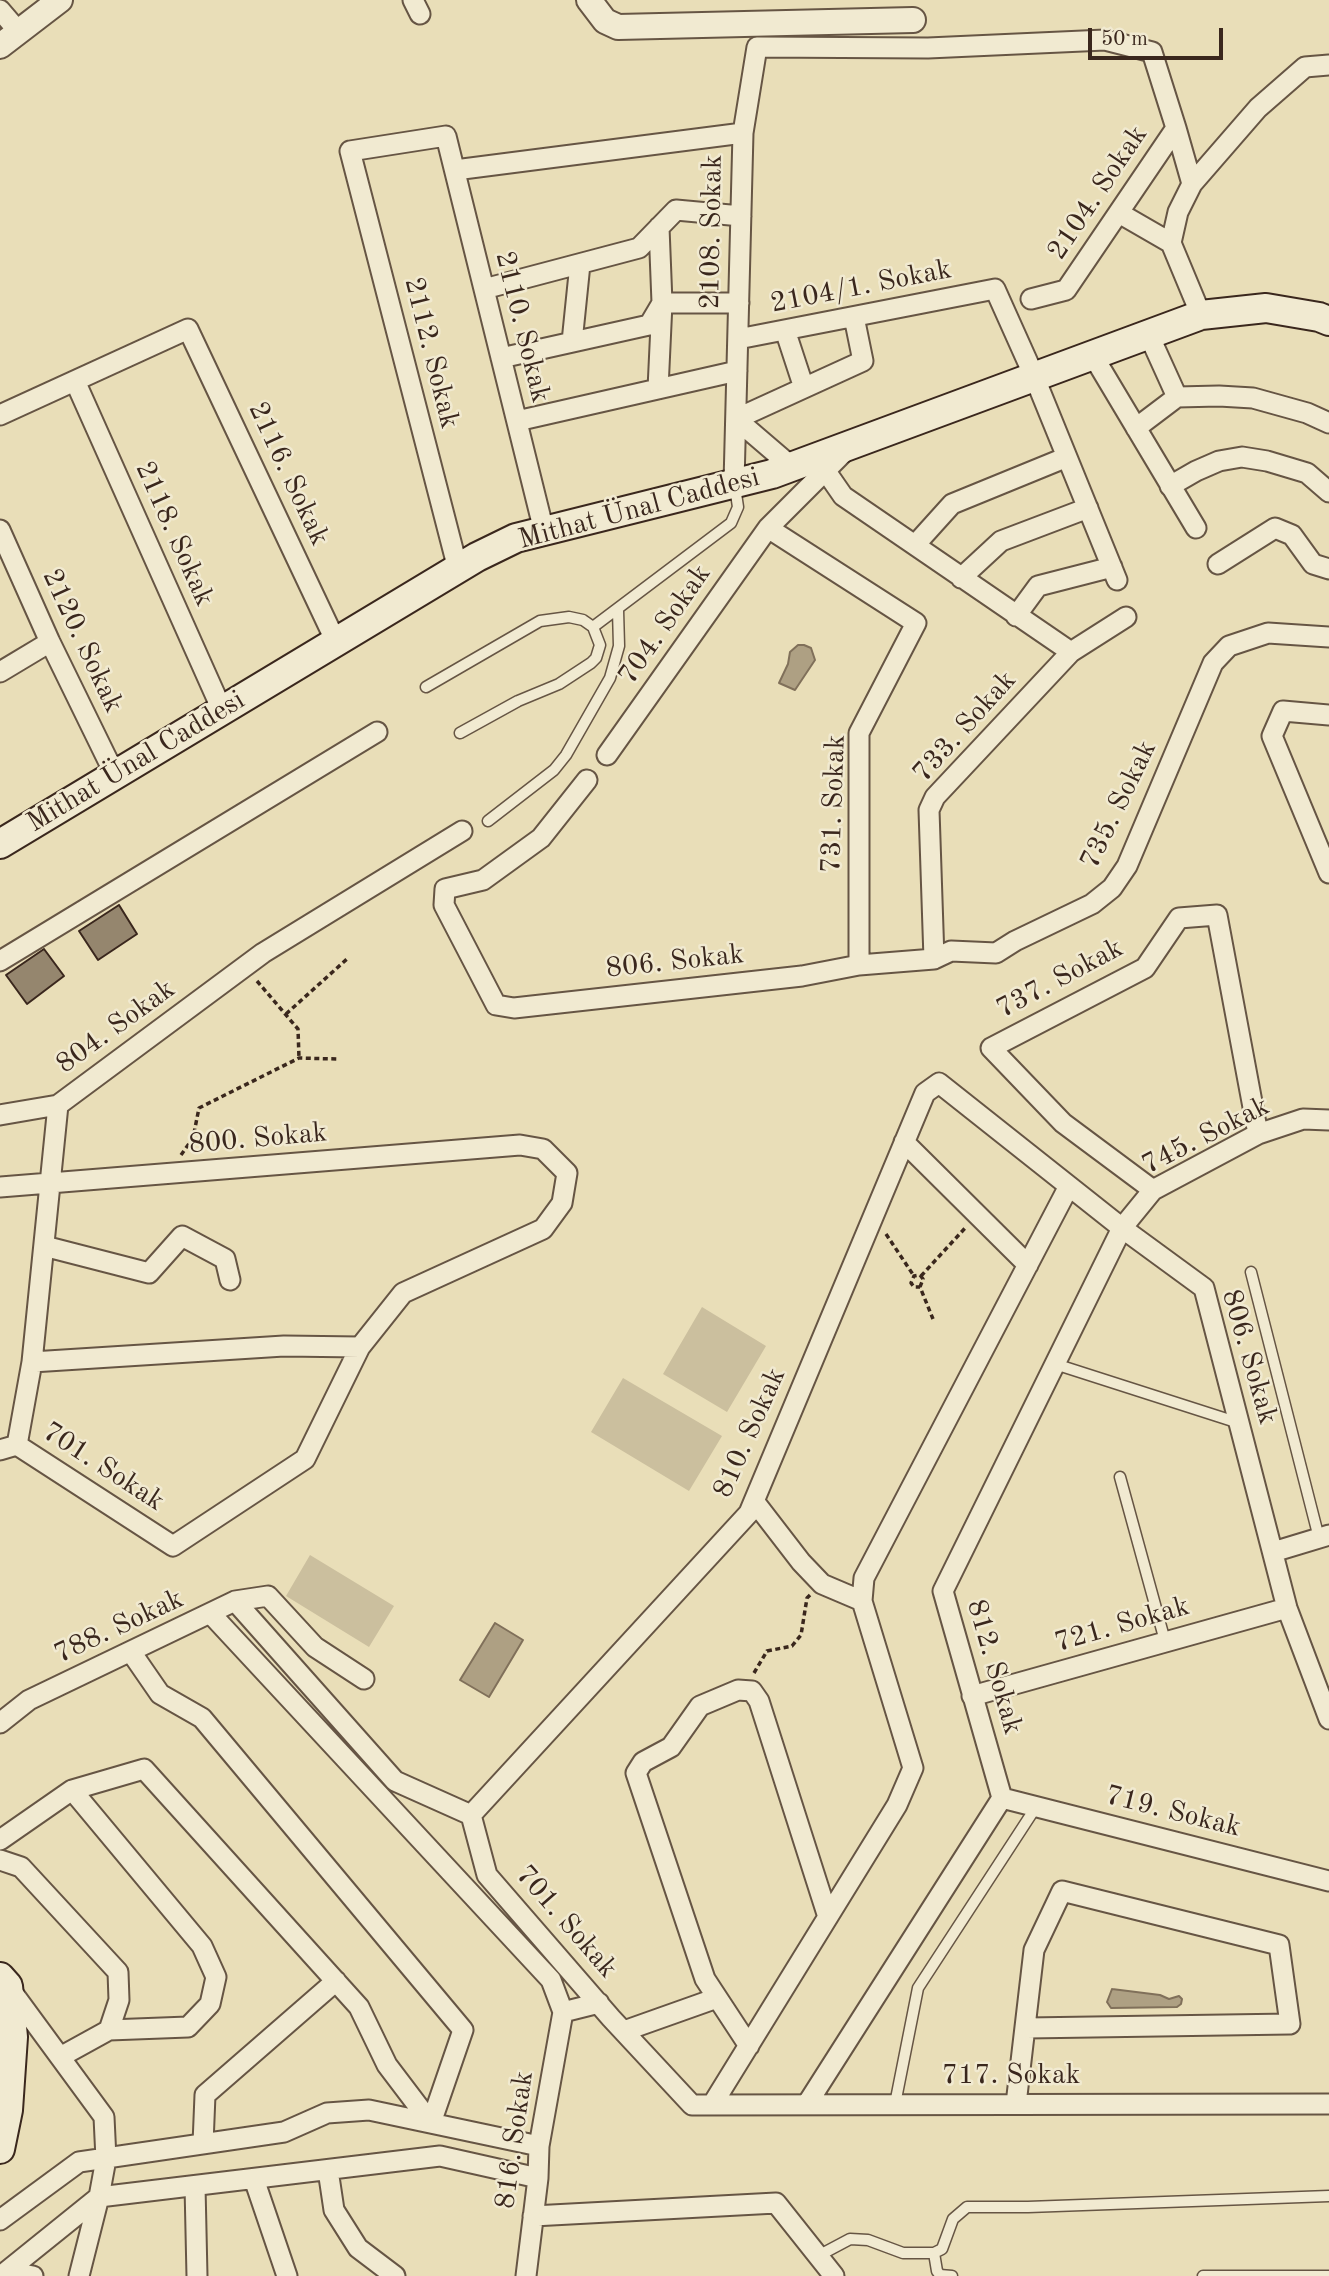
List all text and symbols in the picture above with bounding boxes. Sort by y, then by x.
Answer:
scale bar [1091,14,1226,58]
text: 50 m [1101,29,1148,50]
street label: 2104. Sokak [1041,119,1155,267]
street label: 2108. Sokak [694,154,730,310]
street label: 2110. Sokak [487,248,557,406]
street label: 2104/1. Sokak [768,253,954,321]
street label: 2112. Sokak [396,274,466,432]
street label: 2116. Sokak [240,397,336,551]
street label: 2118. Sokak [127,456,221,612]
street label: Mithat Ünal Caddesi [515,461,763,557]
street label: 704. Sokak [611,559,719,691]
street label: 2120. Sokak [34,564,130,718]
street label: 733. Sokak [906,664,1024,790]
street label: Mithat Ünal Caddesi [21,684,251,840]
street label: 731. Sokak [815,734,853,874]
street label: 735. Sokak [1074,735,1164,875]
street label: 737. Sokak [991,932,1129,1026]
street label: 806. Sokak [604,938,746,986]
street label: 804. Sokak [50,973,182,1081]
street label: 745. Sokak [1137,1090,1275,1182]
street label: 800. Sokak [187,1116,329,1162]
street label: 806. Sokak [1214,1286,1284,1428]
street label: 810. Sokak [706,1363,794,1503]
street label: 701. Sokak [36,1415,170,1519]
street label: 788. Sokak [49,1582,189,1672]
street label: 721. Sokak [1051,1590,1193,1660]
street label: 812. Sokak [959,1596,1029,1738]
street label: 719. Sokak [1102,1779,1244,1845]
street label: 701. Sokak [508,1859,624,1985]
street label: 717. Sokak [942,2059,1080,2093]
street label: 816. Sokak [489,2069,541,2211]

